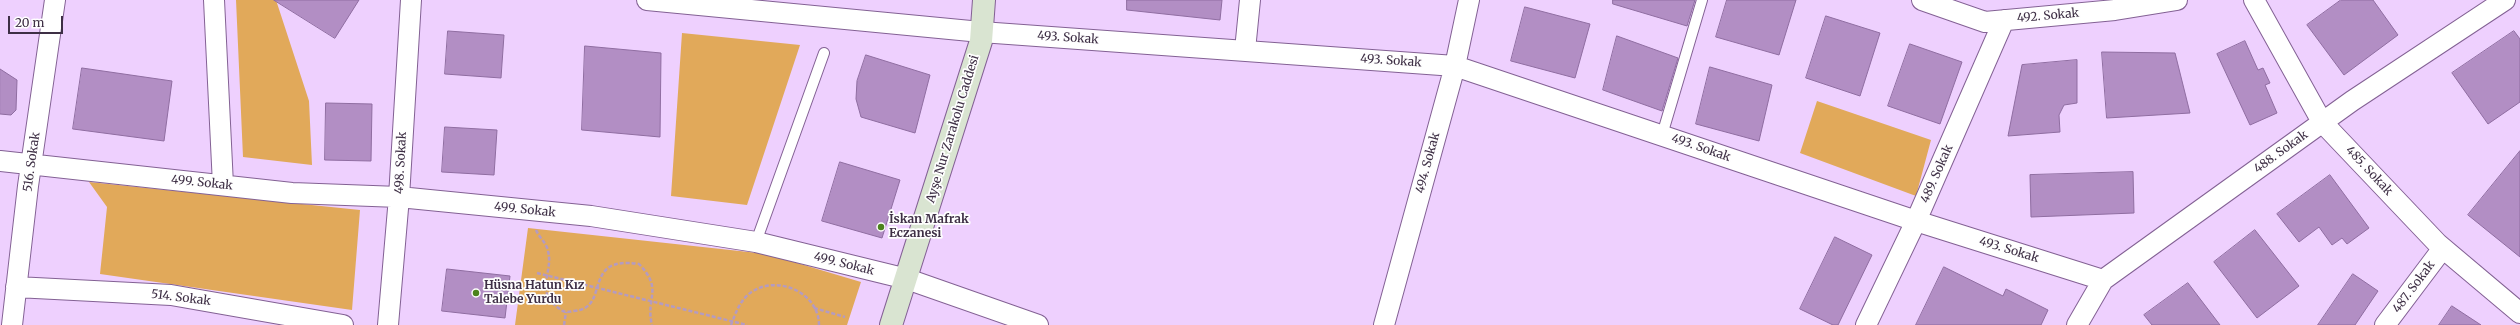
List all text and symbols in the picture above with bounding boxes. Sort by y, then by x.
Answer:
street label: 492. Sokak [2016,6,2080,26]
scale bar [10,8,65,34]
text: 20 m [15,15,44,30]
street label: 493. Sokak [1037,29,1099,47]
street label: 493. Sokak [1360,52,1422,70]
street label: Ayşe Nur Zarakolu Caddesi [924,53,982,205]
street label: 488. Sokak [2251,128,2311,176]
street label: 516. Sokak [21,131,43,193]
street label: 498. Sokak [392,131,410,195]
street label: 494. Sokak [1413,131,1443,195]
street label: 493. Sokak [1670,131,1732,165]
street label: 489. Sokak [1918,143,1956,205]
street label: 485. Sokak [2343,143,2395,199]
street label: 499. Sokak [170,173,234,193]
street label: 499. Sokak [493,200,557,220]
place label: İskan Mafrak Eczanesi [889,213,969,241]
marker: İskan Mafrak Eczanesi [876,222,886,232]
street label: 493. Sokak [1978,234,2040,266]
street label: 499. Sokak [812,250,876,278]
street label: 487. Sokak [2390,258,2438,316]
place label: Hüsna Hatun Kız Talebe Yurdu [484,279,584,307]
street label: 514. Sokak [150,287,212,309]
marker: Hüsna Hatun Kız Talebe Yurdu [471,288,481,298]

